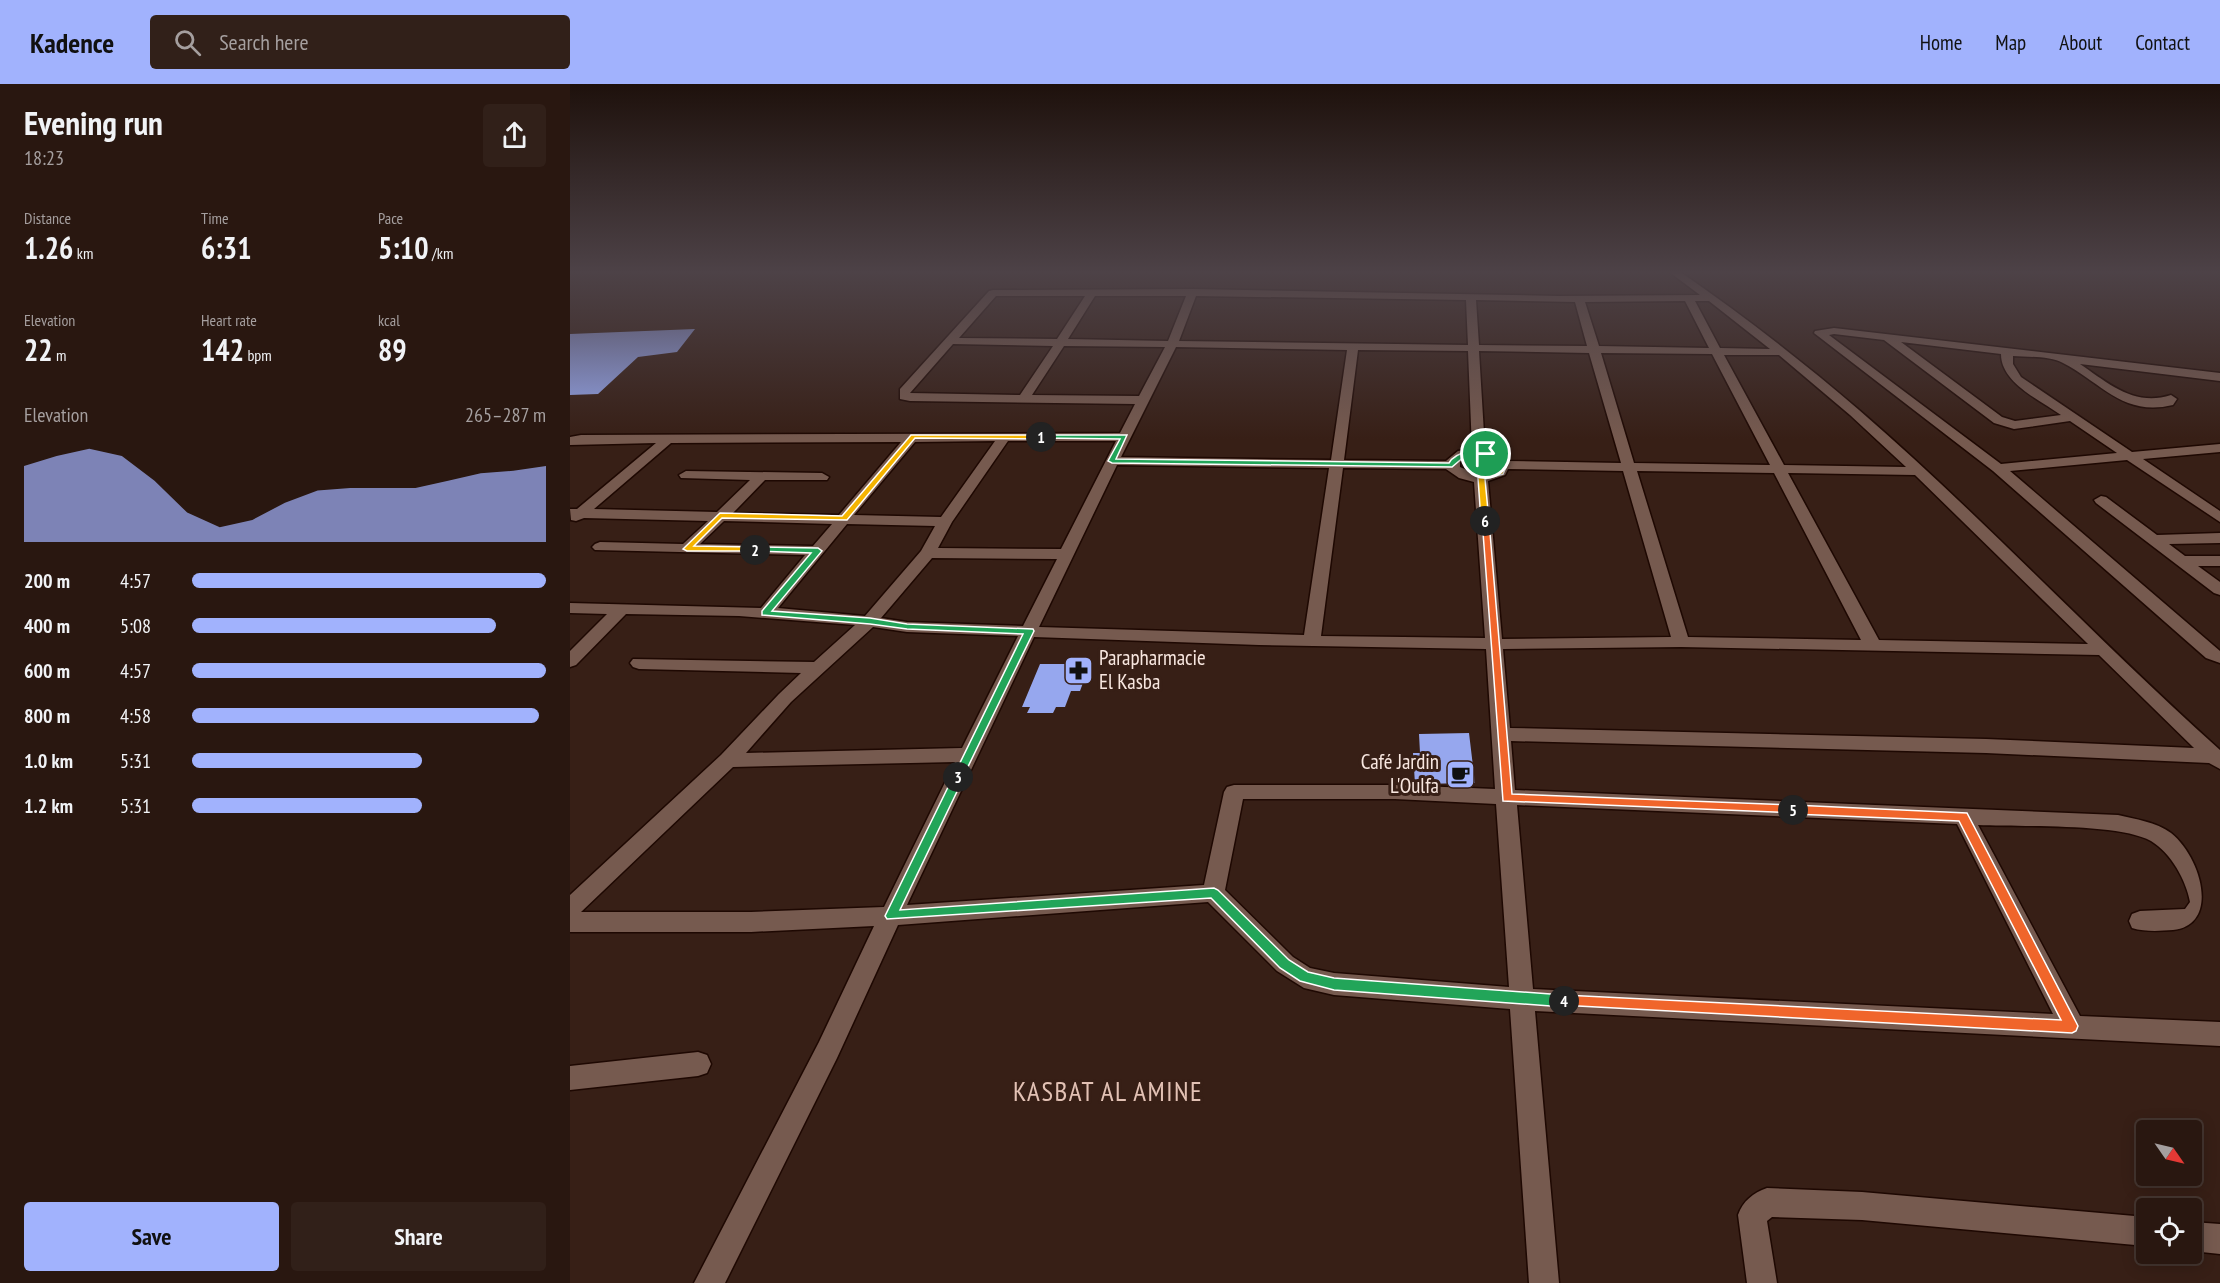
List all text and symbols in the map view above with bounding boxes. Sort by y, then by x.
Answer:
search box [150,15,570,69]
text: Kadence [30,24,114,61]
icon: search [171,26,204,59]
text: Search here [219,28,309,56]
text: Home [1920,29,1962,56]
text: Map [1995,29,2026,56]
text: About [2059,29,2102,56]
text: Contact [2135,29,2190,56]
text: Evening run [24,101,163,144]
button: share [483,104,546,167]
text: 18:23 [24,145,64,171]
text: Distance [24,208,71,228]
text: Time [201,208,229,228]
text: Pace [378,208,403,228]
text: 1.26 [24,228,73,267]
text: 6:31 [201,228,252,267]
text: 5:10 [378,228,429,267]
text: km [73,243,93,263]
text: /km [429,243,453,263]
text: Elevation [24,310,75,330]
text: Heart rate [201,310,257,330]
text: kcal [378,310,400,330]
text: 22 [24,330,53,369]
text: 142 [201,330,244,369]
text: 89 [378,330,407,369]
text: m [53,345,67,365]
text: bpm [244,345,272,365]
text: Elevation [24,402,88,428]
text: 265–287 m [465,402,546,428]
pin: 1 [1026,422,1056,452]
text: 1 [1037,427,1045,447]
pin [1460,428,1511,479]
icon: arrive [1469,437,1502,470]
pin: 6 [1470,506,1500,536]
text: 6 [1481,511,1489,531]
pin: 2 [740,535,770,565]
text: 2 [751,540,759,560]
text: 200 m [24,568,70,594]
text: 4:57 [120,568,151,594]
text: 400 m [24,613,70,639]
text: 5:08 [120,613,151,639]
place label: Parapharmacie El Kasba [1099,644,1206,695]
pharmacy icon: Parapharmacie El Kasba [1062,654,1094,686]
text: 600 m [24,658,70,684]
text: 4:57 [120,658,151,684]
text: 800 m [24,703,70,729]
text: 4:58 [120,703,151,729]
text: 1.0 km [24,748,73,774]
text: 5:31 [120,748,151,774]
place label: Café Jardin L'Oulfa [1361,748,1439,799]
cafe icon: Café Jardin L'Oulfa [1444,758,1476,790]
pin: 3 [943,762,973,792]
text: 3 [954,767,962,787]
text: 1.2 km [24,793,73,819]
text: 5:31 [120,793,151,819]
pin: 5 [1778,795,1808,825]
text: 5 [1789,800,1797,820]
pin: 4 [1549,986,1579,1016]
text: 4 [1560,991,1568,1011]
district label: KASBAT AL AMINE [1013,1074,1203,1108]
north arrow [2136,1120,2202,1186]
map controls [2136,1120,2202,1264]
button: locate [2136,1198,2202,1264]
button: Save [24,1202,279,1271]
button: Share [291,1202,546,1271]

